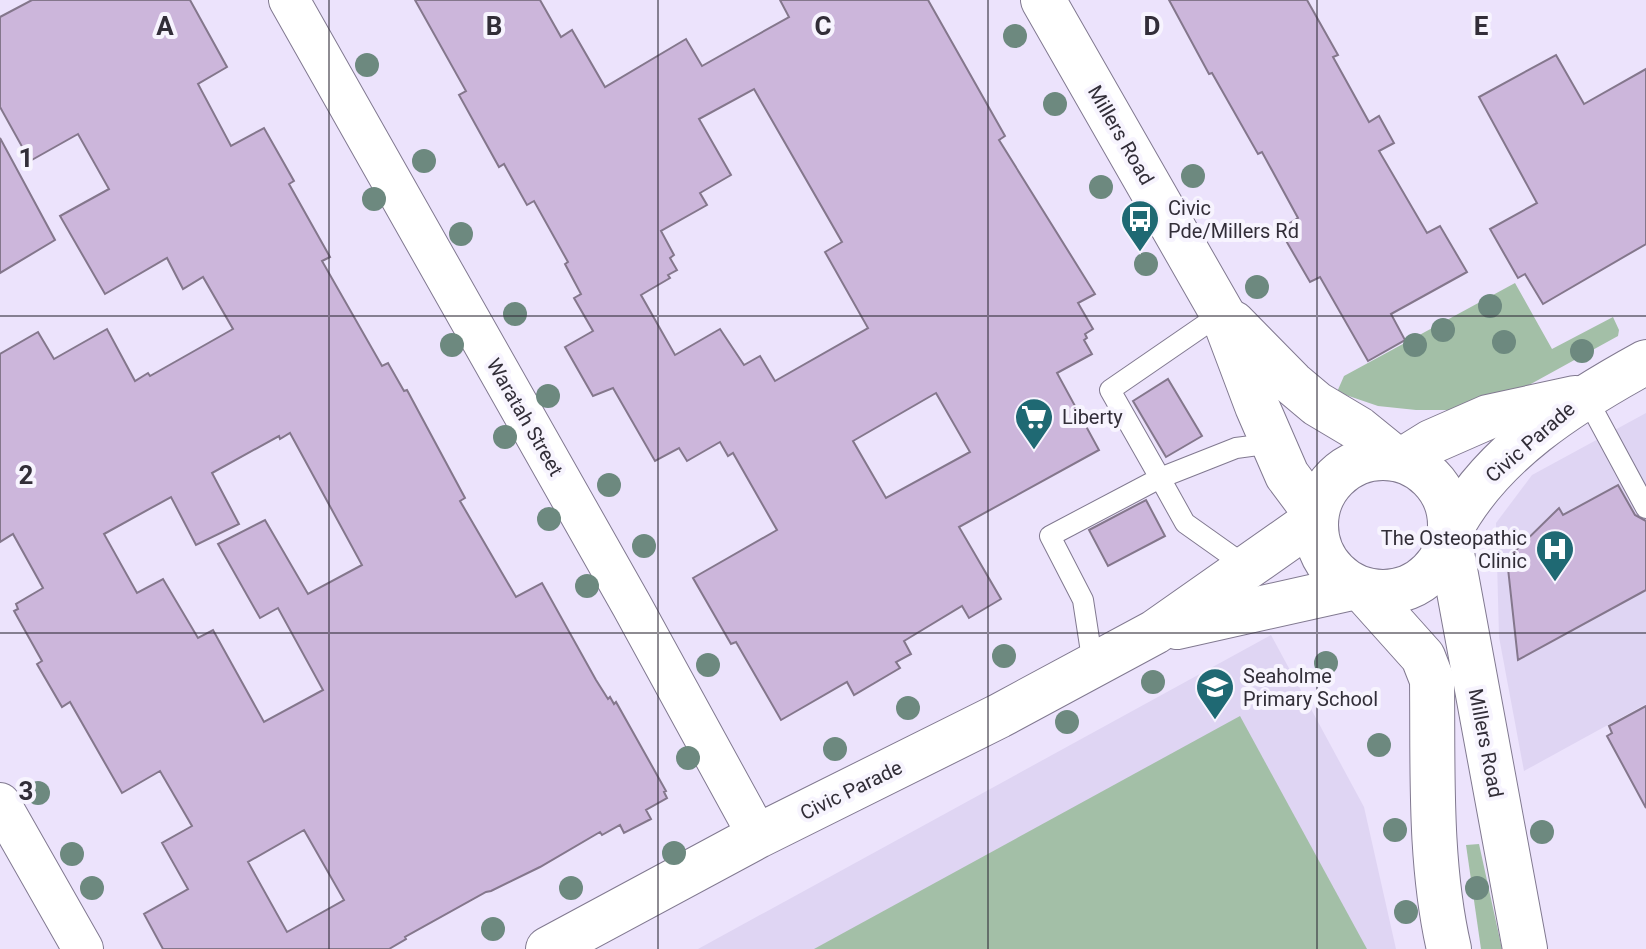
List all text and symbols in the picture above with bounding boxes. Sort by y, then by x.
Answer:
text: A [156,11,174,41]
text: B [486,11,502,41]
text: C [814,11,832,41]
text: D [1144,11,1160,41]
text: E [1474,11,1489,41]
street label: Millers Road [1083,81,1159,189]
text: 1 [19,143,33,173]
place label: Civic Pde/Millers Rd [1168,196,1299,243]
bus stop icon: Civic Pde/Millers Rd [1119,198,1161,253]
street label: Waratah Street [482,354,568,480]
supermarket icon: Liberty [1013,396,1055,451]
street label: Civic Parade [1480,397,1580,487]
place label: Liberty [1062,405,1123,429]
text: 2 [19,460,33,490]
place label: The Osteopathic Clinic [1381,526,1527,573]
hospital icon: The Osteopathic Clinic [1534,528,1576,583]
place label: Seaholme Primary School [1243,664,1378,711]
school or university icon: Seaholme Primary School [1194,666,1236,721]
street label: Millers Road [1464,686,1508,800]
street label: Civic Parade [796,755,906,825]
text: 3 [19,776,33,806]

